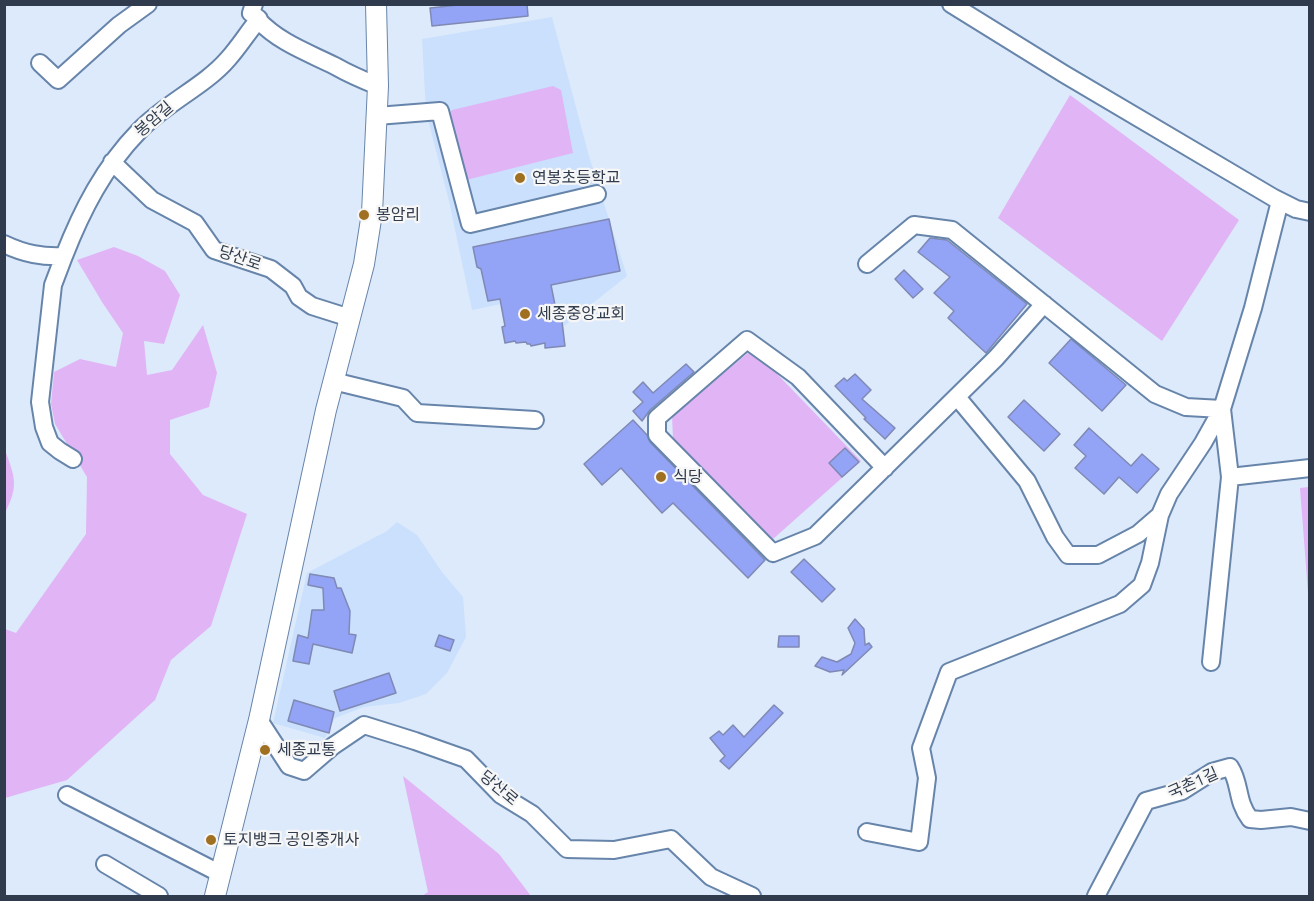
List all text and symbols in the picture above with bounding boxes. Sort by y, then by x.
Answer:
street label: 봉암길 [131,97,177,141]
place label: 연봉초등학교 [532,168,620,188]
marker: 연봉초등학교 [513,171,527,185]
place label: 봉암리 [376,205,420,225]
marker: 봉암리 [357,208,371,222]
street label: 당산로 [216,242,264,274]
place label: 세종중앙교회 [537,304,625,324]
marker: 세종중앙교회 [518,307,532,321]
place label: 식당 [673,467,702,487]
marker: 식당 [654,470,668,484]
place label: 세종교통 [277,740,336,760]
marker: 세종교통 [258,743,272,757]
street label: 국촌1길 [1165,763,1221,803]
street label: 당산로 [476,766,522,810]
place label: 토지뱅크 공인중개사 [223,830,359,850]
marker: 토지뱅크 공인중개사 [204,833,218,847]

